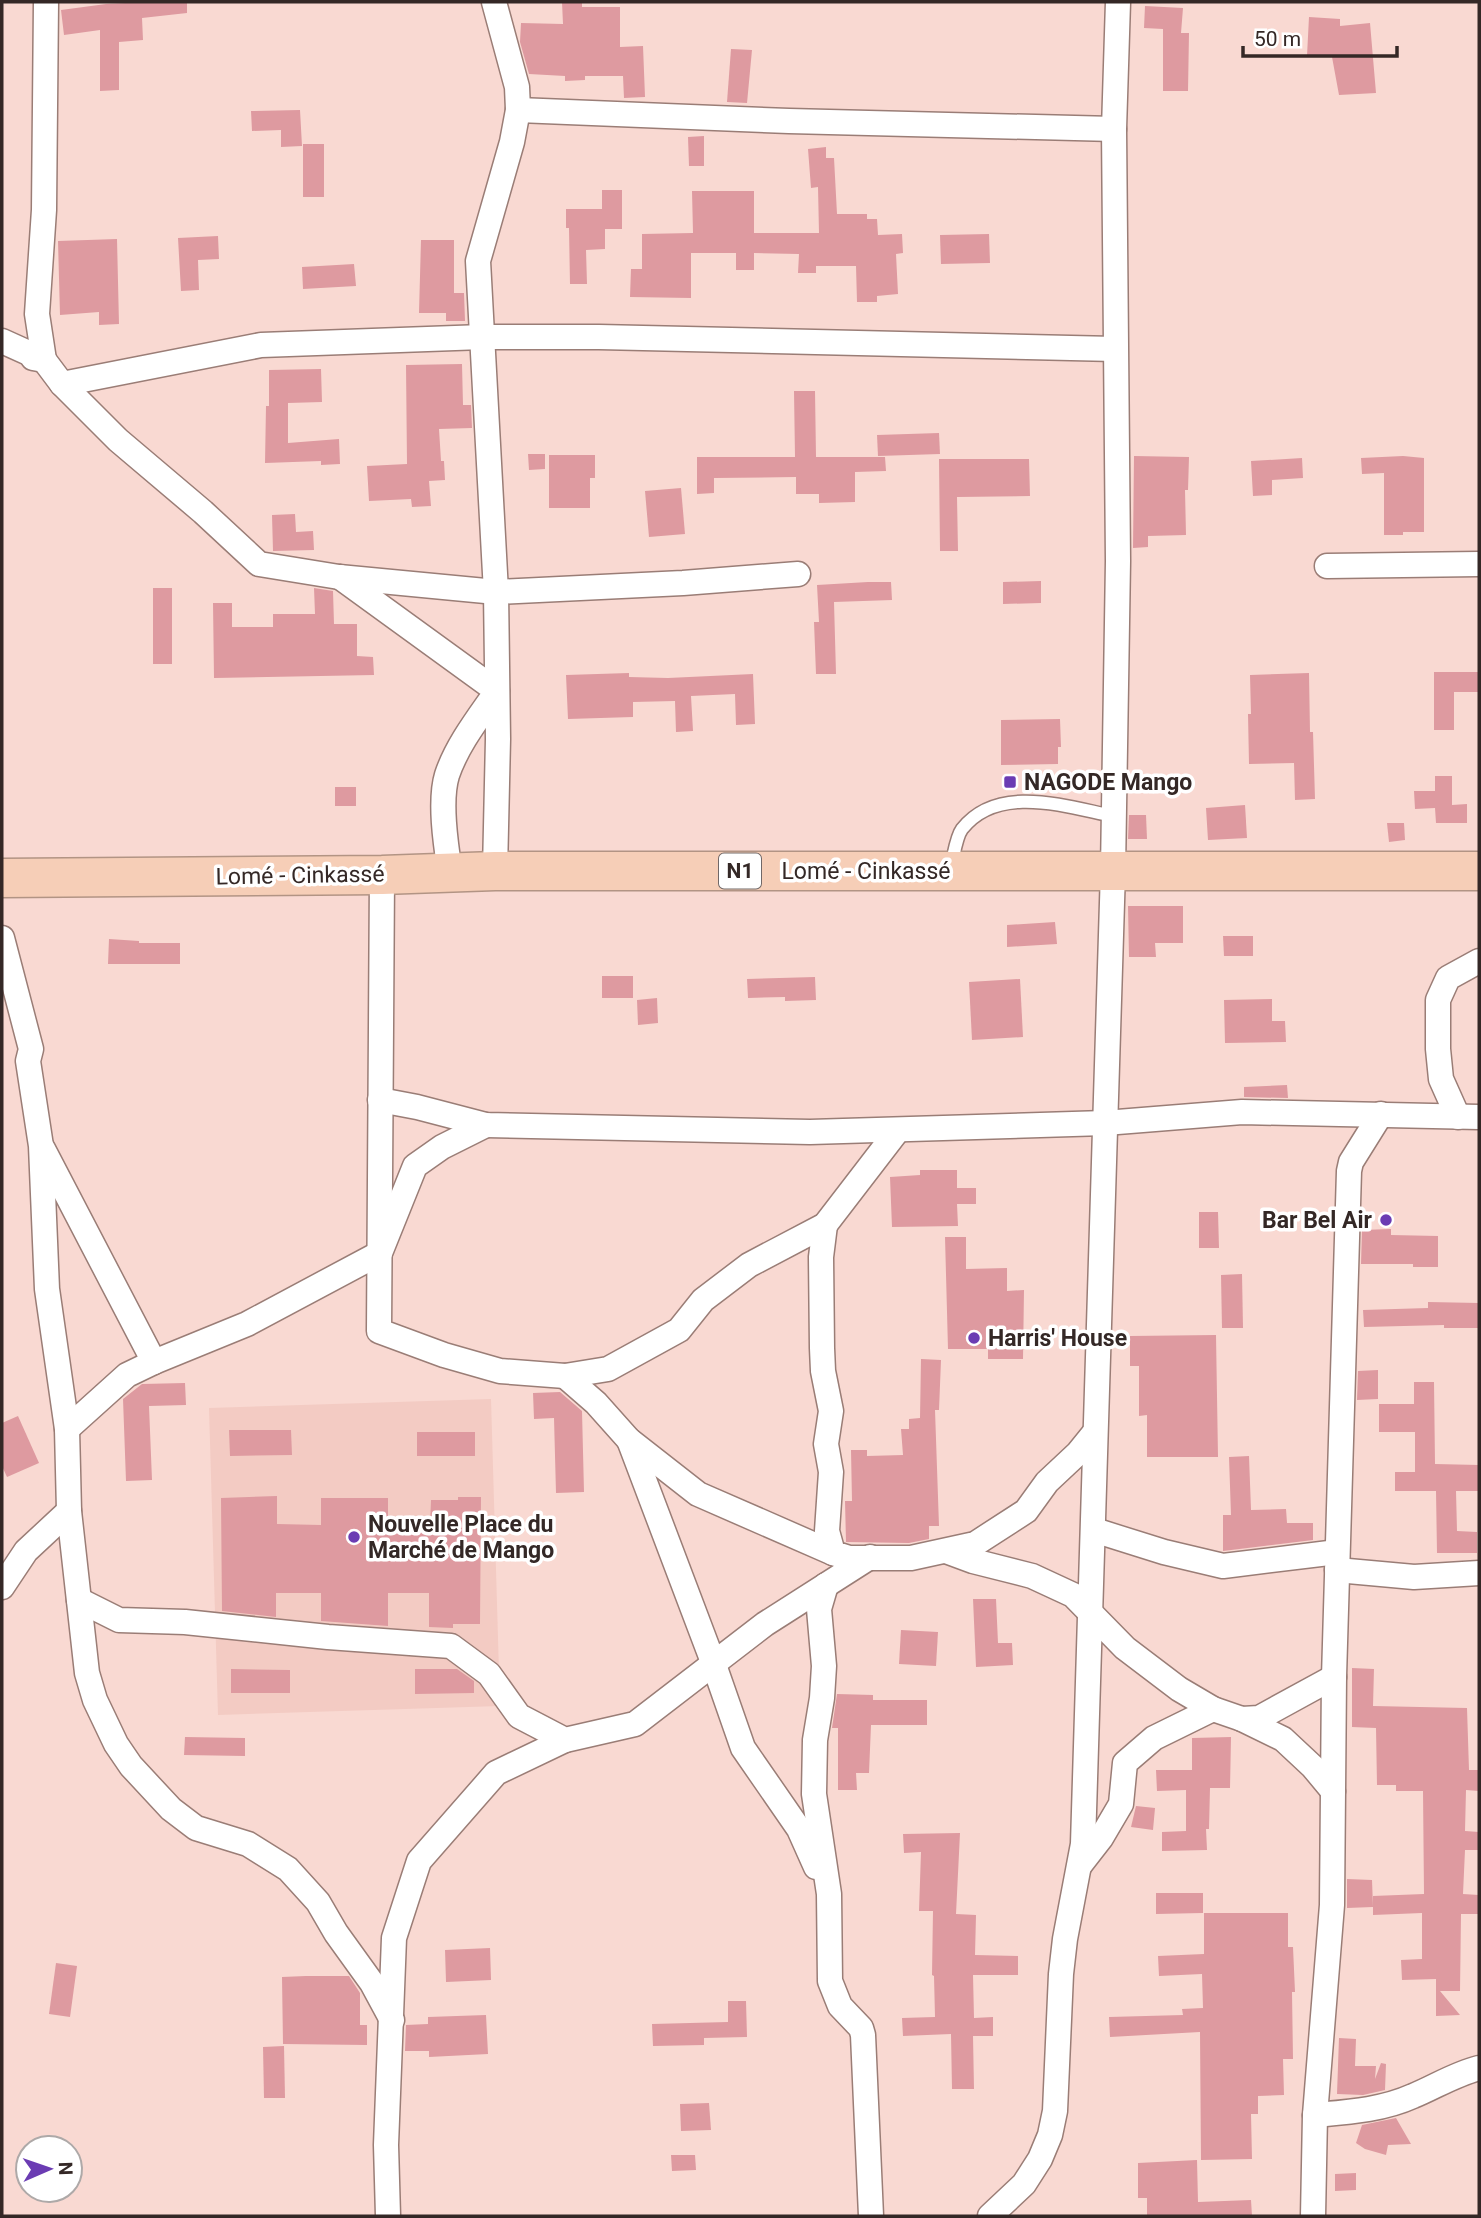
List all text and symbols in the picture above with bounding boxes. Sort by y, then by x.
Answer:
scale bar [1243,14,1397,58]
text: 50 m [1254,27,1301,51]
place label: NAGODE Mango [1024,769,1192,796]
marker: NAGODE Mango [1002,774,1018,790]
road number: N1 [719,854,761,888]
street label: Lomé - Cinkassé [781,858,951,885]
street label: Lomé - Cinkassé [215,861,385,890]
place label: Bar Bel Air [1262,1207,1373,1234]
marker: Bar Bel Air [1378,1212,1394,1228]
place label: Harris' House [988,1325,1127,1352]
marker: Harris' House [966,1330,982,1346]
place label: Nouvelle Place du Marché de Mango [368,1511,554,1564]
marker: Nouvelle Place du Marché de Mango [346,1529,362,1545]
north arrow [14,2134,84,2204]
text: N [54,2161,77,2176]

